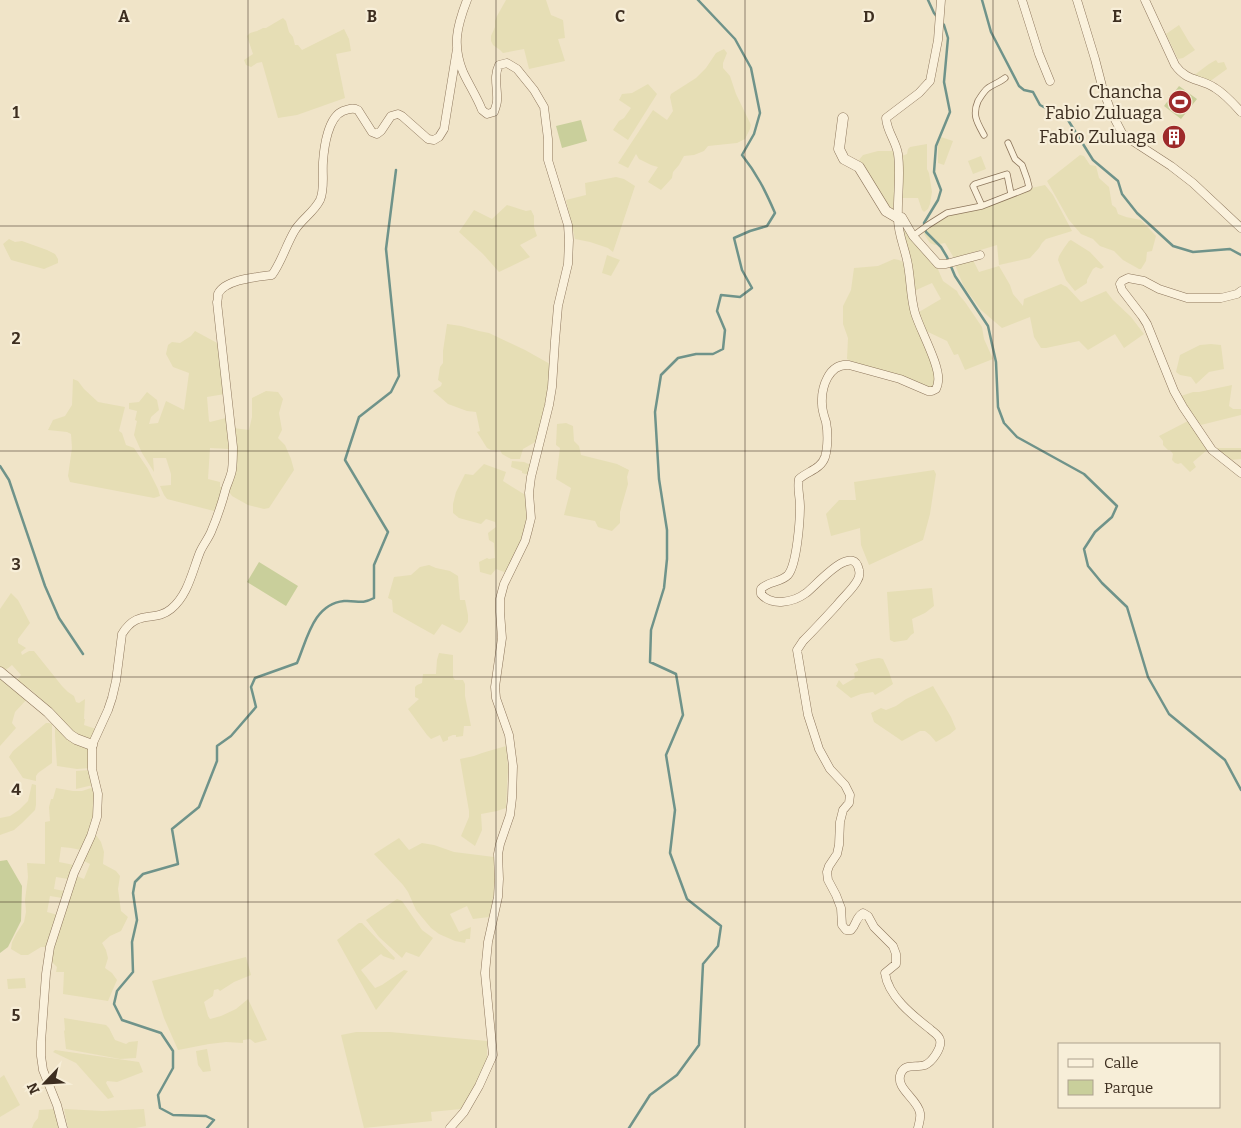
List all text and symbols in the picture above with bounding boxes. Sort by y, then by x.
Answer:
text: A [118,7,130,26]
text: B [367,7,377,26]
text: C [615,7,625,26]
text: D [863,7,875,26]
text: E [1112,7,1122,26]
place label: Chancha Fabio Zuluaga [1045,81,1162,124]
sports icon: Chancha Fabio Zuluaga [1167,89,1193,115]
text: 1 [13,103,20,122]
building icon: Fabio Zuluaga [1161,124,1187,150]
place label: Fabio Zuluaga [1039,126,1156,148]
text: 2 [11,329,21,348]
text: 3 [11,555,21,574]
text: 4 [11,780,21,799]
text: 5 [12,1006,21,1025]
legend [1058,1043,1221,1108]
text: Calle [1104,1054,1138,1072]
north arrow [20,1058,70,1108]
text: Parque [1104,1079,1153,1097]
text: N [24,1080,44,1097]

